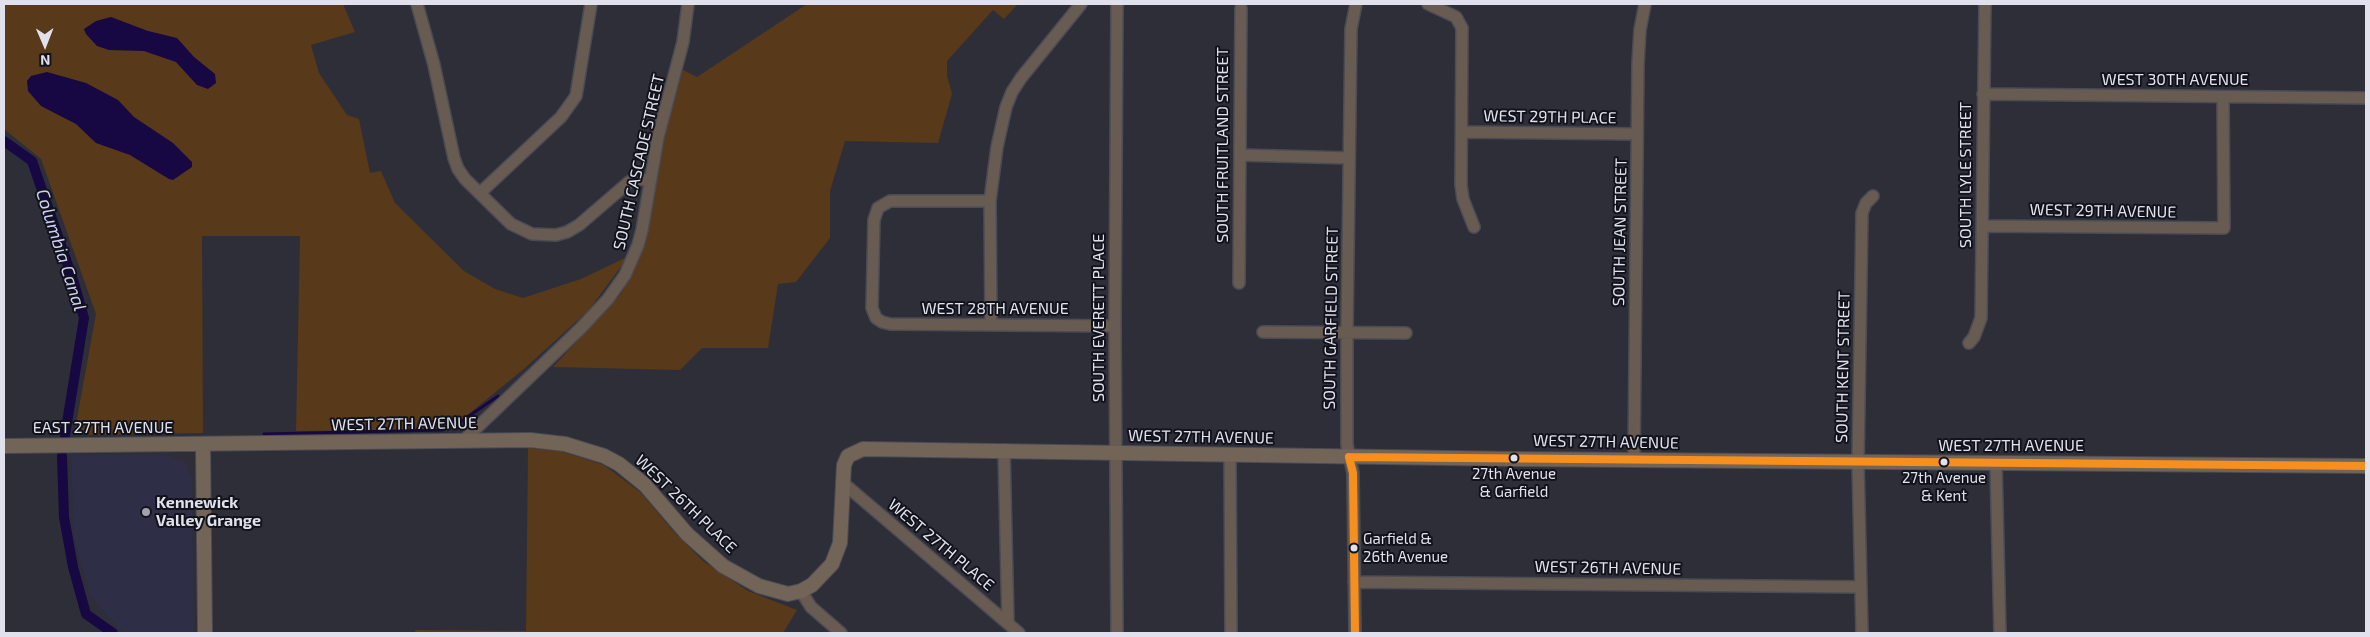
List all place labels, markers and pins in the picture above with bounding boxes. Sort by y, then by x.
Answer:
marker: 27th Avenue & Garfield [1509,453,1519,463]
marker: 27th Avenue & Kent [1939,457,1949,467]
place label: 27th Avenue & Garfield [1472,465,1556,500]
place label: 27th Avenue & Kent [1902,469,1986,504]
place label: Kennewick Valley Grange [156,493,261,531]
marker: Kennewick Valley Grange [140,506,152,518]
place label: Garfield & 26th Avenue [1363,530,1448,565]
marker: Garfield & 26th Avenue [1349,543,1359,553]

